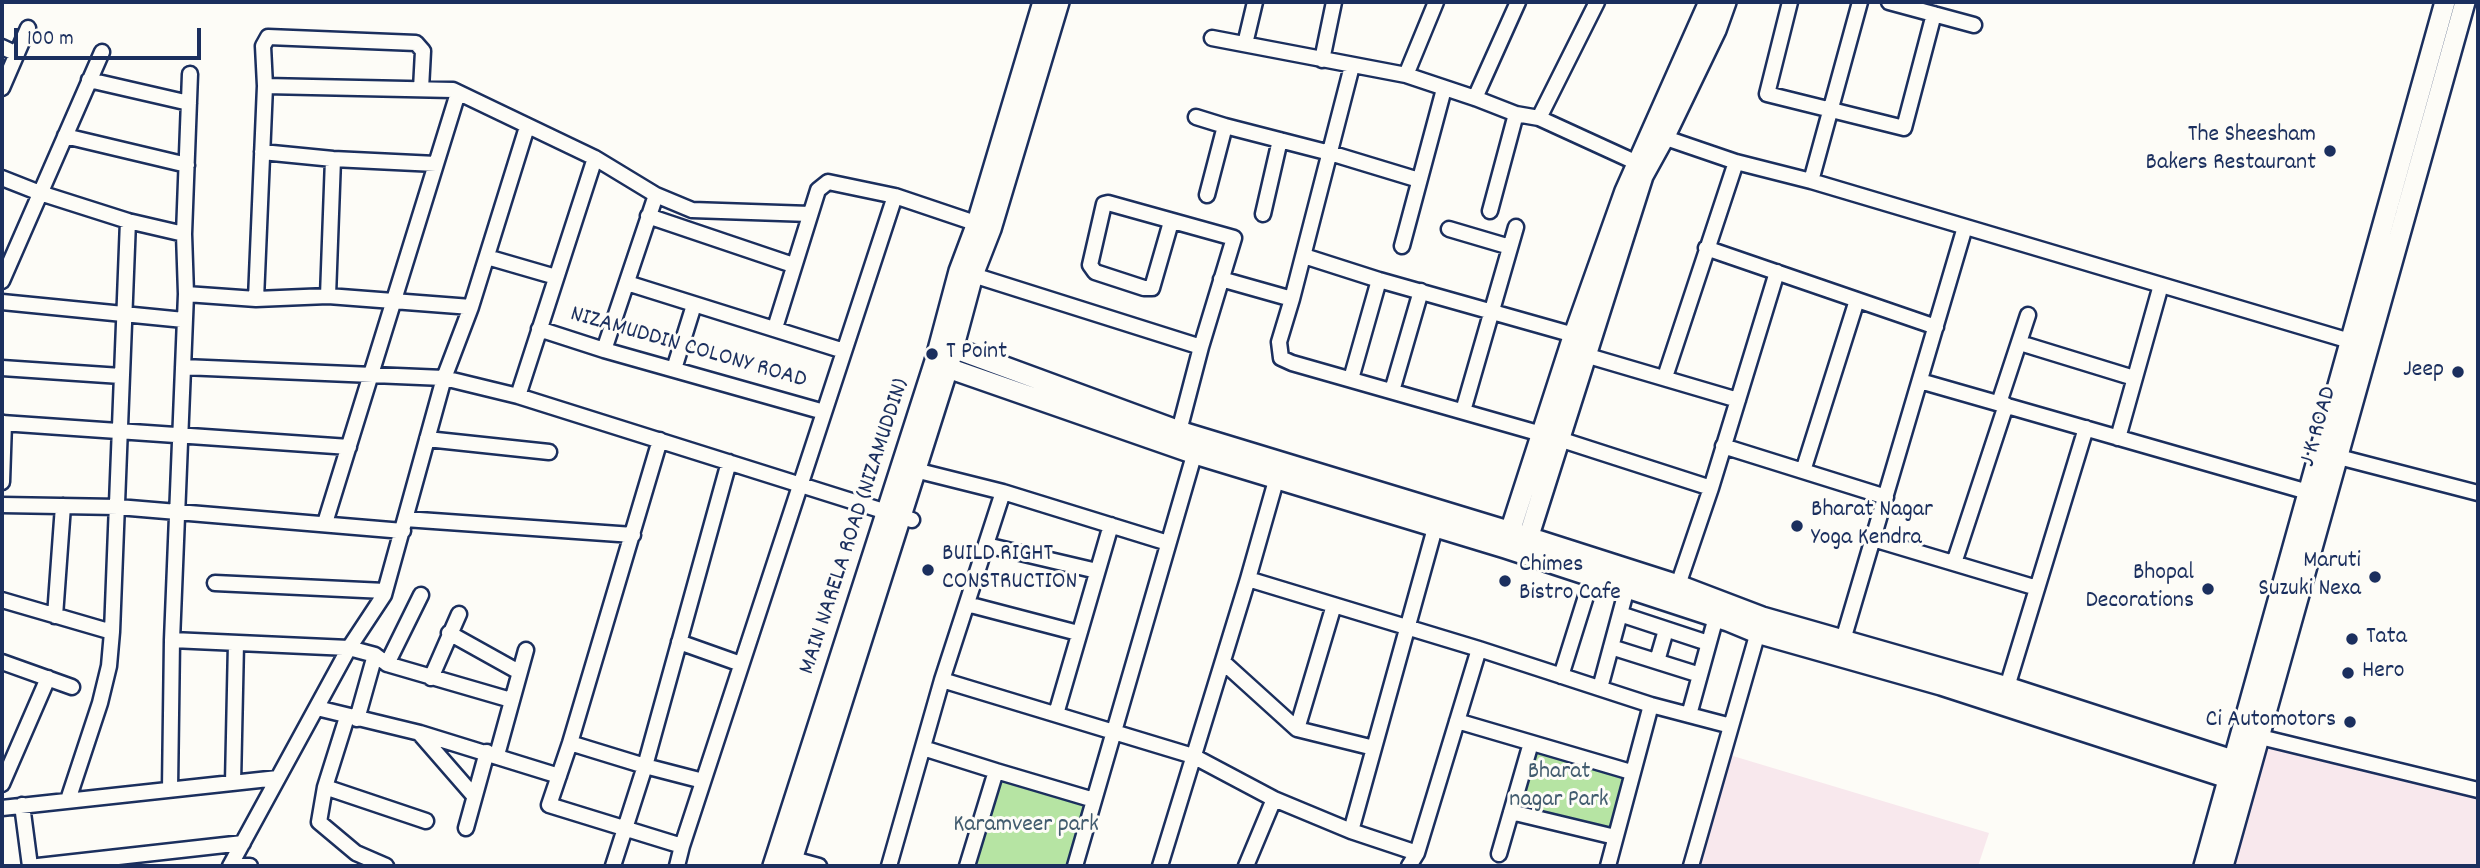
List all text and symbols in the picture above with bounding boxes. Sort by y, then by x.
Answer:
scale bar [18,14,205,58]
text: 100 m [27,25,74,55]
place label: The Sheesham Bakers Restaurant [2146,123,2316,179]
marker: The Sheesham Bakers Restaurant [2322,143,2338,159]
street label: NIZAMUDDIN COLONY ROAD [567,301,809,397]
place label: T Point [946,340,1007,368]
marker: T Point [924,346,940,362]
place label: Jeep [2403,358,2444,386]
marker: Jeep [2450,364,2466,380]
street label: MAIN NARELA ROAD (NIZAMUDDIN) [795,376,917,678]
street label: J K ROAD [2295,384,2345,470]
place label: Bharat Nagar Yoga Kendra [1811,498,1933,554]
marker: Bharat Nagar Yoga Kendra [1789,518,1805,534]
place label: BUILD RIGHT CONSTRUCTION [942,542,1077,598]
place label: Maruti Suzuki Nexa [2258,549,2361,605]
place label: Chimes Bistro Cafe [1519,553,1621,609]
place label: Bhopal Decorations [2085,561,2194,617]
marker: BUILD RIGHT CONSTRUCTION [920,562,936,578]
marker: Maruti Suzuki Nexa [2367,569,2383,585]
marker: Chimes Bistro Cafe [1497,573,1513,589]
marker: Bhopal Decorations [2200,581,2216,597]
place label: Tata [2366,625,2407,653]
marker: Tata [2344,631,2360,647]
place label: Hero [2362,659,2404,687]
marker: Hero [2340,665,2356,681]
place label: Ci Automotors [2206,708,2336,736]
marker: Ci Automotors [2342,714,2358,730]
park label: Bharat nagar Park [1509,760,1609,816]
park label: Karamveer park [953,813,1099,841]

